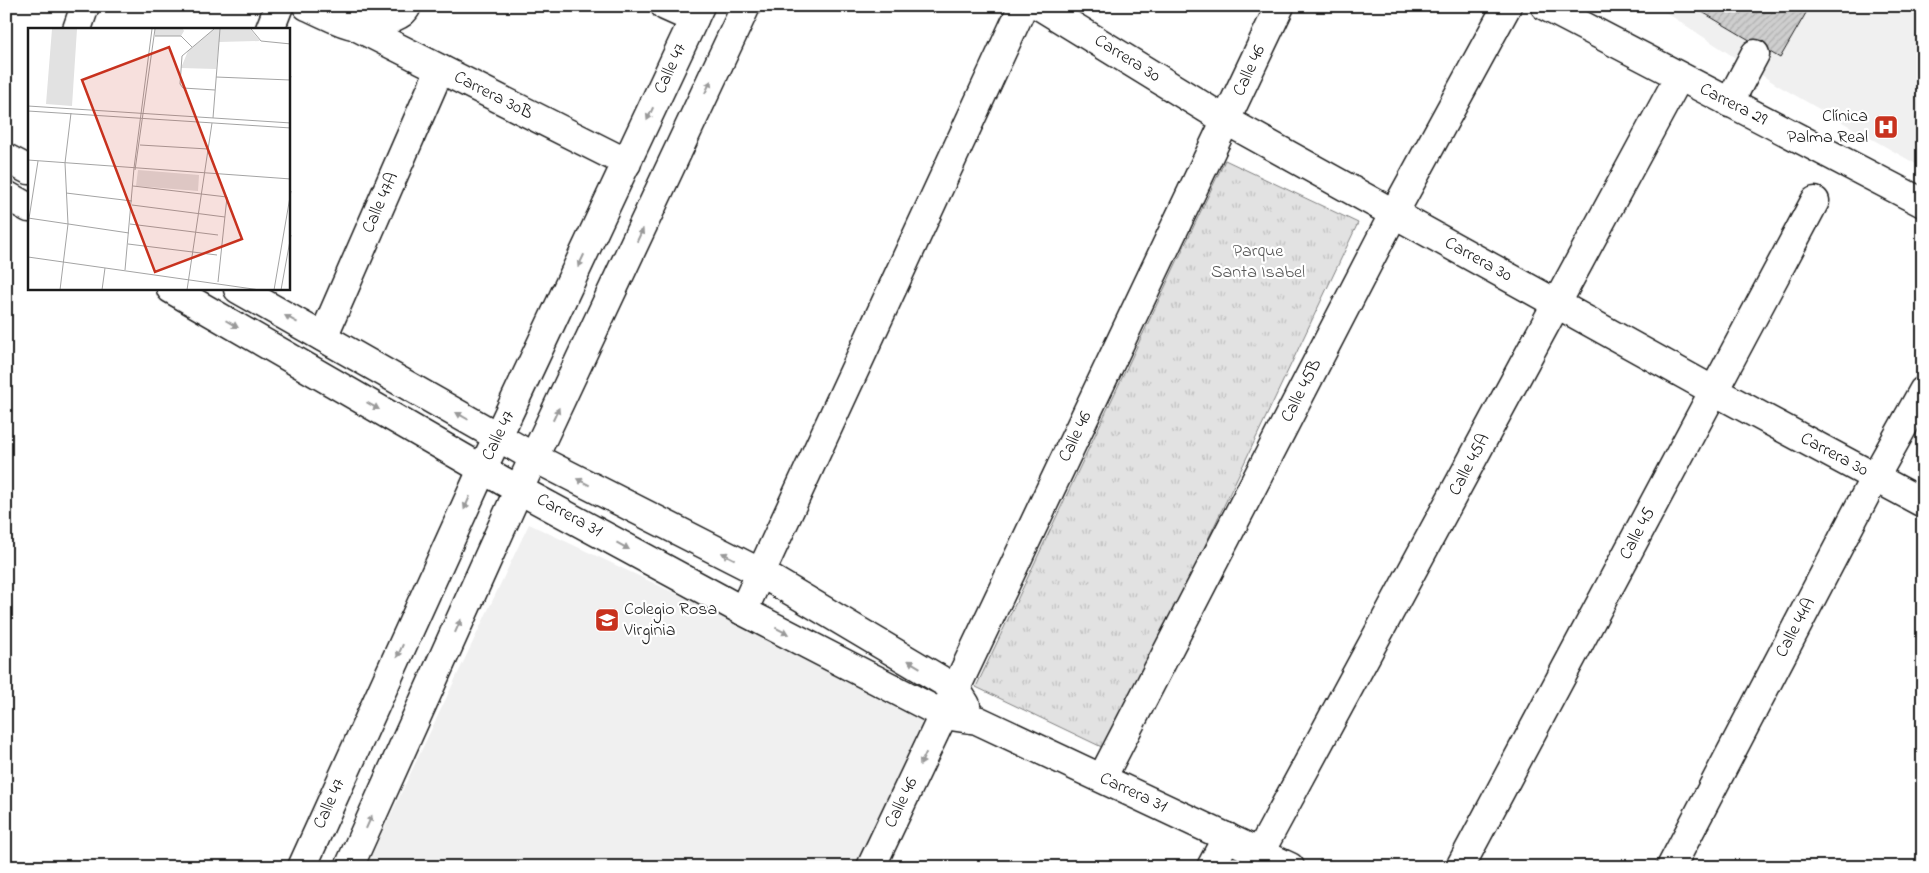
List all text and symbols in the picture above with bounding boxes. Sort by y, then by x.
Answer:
inset map [28,28,290,290]
street label: Carrera 30 [1089,28,1165,90]
street label: Calle 47 [648,39,694,99]
street label: Calle 46 [1227,41,1273,101]
street label: Carrera 30B [449,65,537,127]
street label: Carrera 29 [1695,77,1772,133]
one-way arrow [705,80,713,94]
place label: Clínica Palma Real [1787,104,1868,151]
one-way arrow [646,107,654,121]
hospital icon: Clínica Palma Real [1873,114,1899,140]
street label: Calle 47A [356,168,406,238]
one-way arrow [635,227,644,242]
street label: Carrera 30 [1439,231,1517,289]
park label: Parque Santa Isabel [1211,239,1305,286]
one-way arrow [577,254,585,268]
one-way arrow [284,314,297,323]
one-way arrow [225,320,240,328]
street label: Calle 45B [1275,355,1329,427]
one-way arrow [366,401,379,410]
street label: Calle 47 [476,406,523,466]
one-way arrow [552,406,560,421]
street label: Calle 46 [1053,407,1099,467]
one-way arrow [456,412,469,421]
street label: Carrera 30 [1795,426,1873,484]
street label: Calle 45A [1443,429,1497,501]
one-way arrow [576,478,591,486]
street label: Carrera 31 [531,487,607,545]
one-way arrow [463,496,471,510]
street label: Calle 45 [1613,503,1663,565]
one-way arrow [616,542,631,550]
one-way arrow [721,552,735,560]
street label: Calle 44A [1769,594,1823,662]
place label: Colegio Rosa Virginia [623,597,717,645]
school or university icon: Colegio Rosa Virginia [594,607,620,633]
one-way arrow [454,619,462,633]
one-way arrow [775,627,789,635]
one-way arrow [396,644,404,658]
one-way arrow [907,660,920,669]
one-way arrow [919,752,927,767]
street label: Carrera 31 [1095,766,1171,820]
street label: Calle 46 [879,773,925,833]
street label: Calle 47 [307,774,353,834]
one-way arrow [366,815,374,829]

